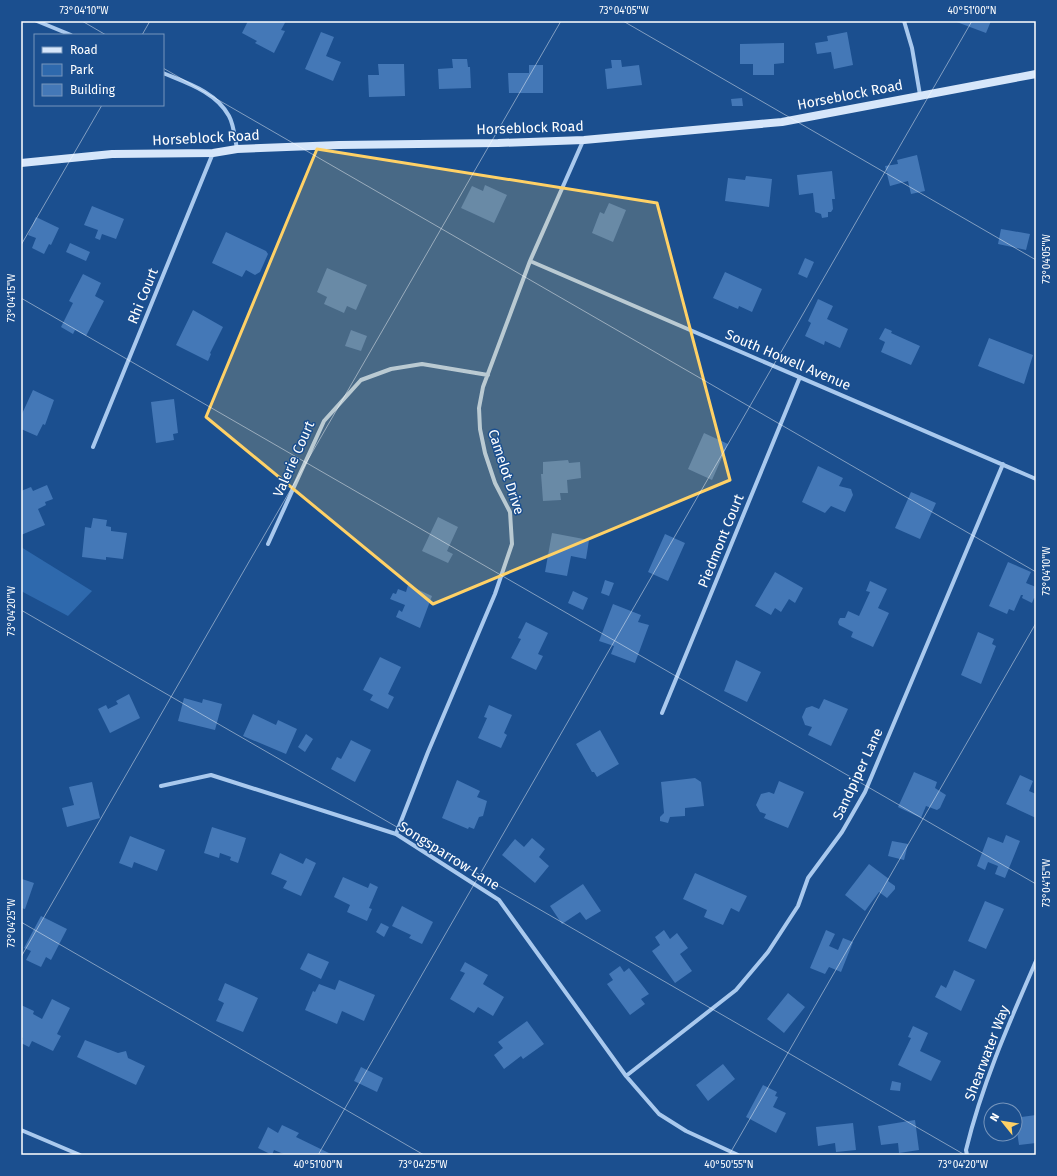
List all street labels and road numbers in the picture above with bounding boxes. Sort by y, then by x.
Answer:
street label: Horseblock Road [796,76,904,114]
street label: Horseblock Road [476,118,584,138]
street label: Horseblock Road [152,127,260,149]
street label: Rhi Court [124,265,162,326]
street label: South Howell Avenue [723,326,853,394]
street label: Valerie Court [270,418,319,500]
street label: Camelot Drive [484,427,528,517]
street label: Piedmont Court [694,491,748,590]
street label: Sandpiper Lane [829,725,887,823]
street label: Songsparrow Lane [395,818,503,894]
street label: Shearwater Way [961,1003,1013,1103]

